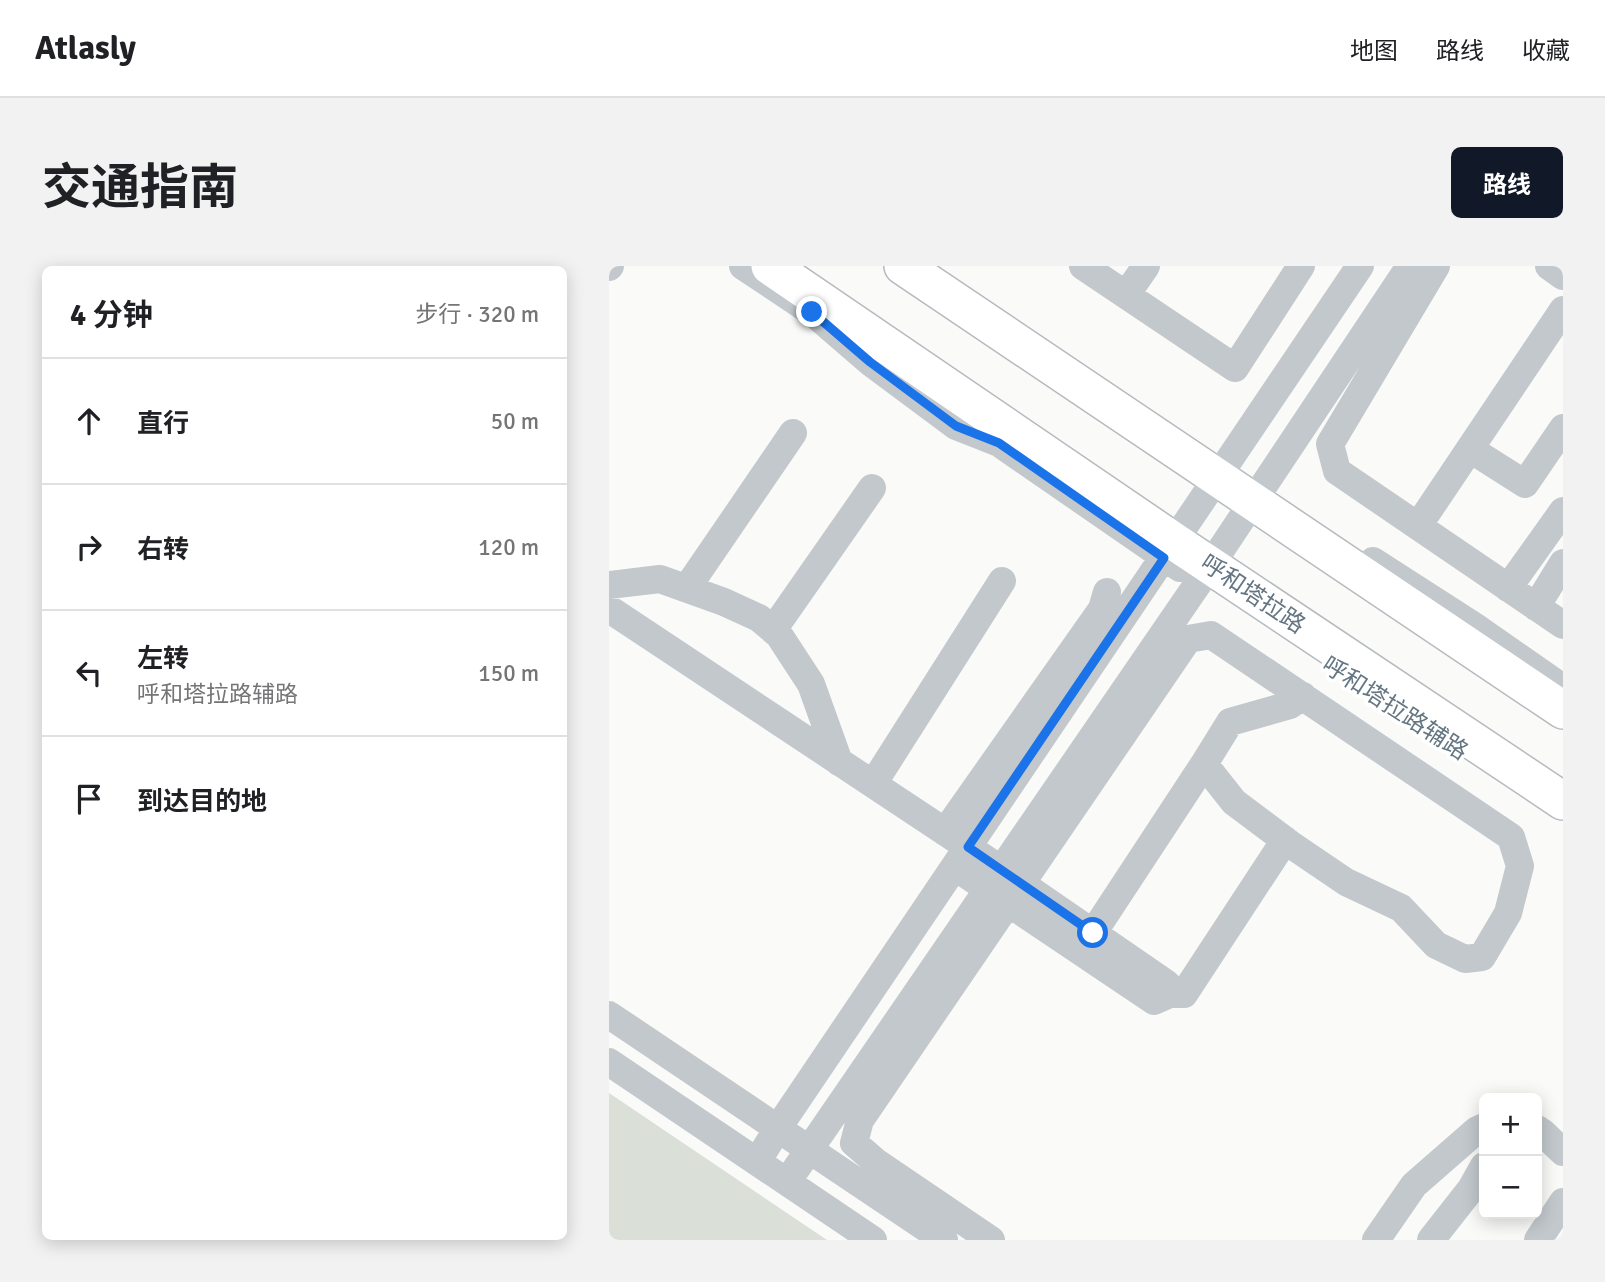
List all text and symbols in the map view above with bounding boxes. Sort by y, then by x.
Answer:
text: Atlasly [35,28,136,69]
text: 地图 [1350,36,1398,66]
text: 路线 [1436,36,1484,66]
text: 收藏 [1522,36,1570,66]
button: 路线 [1451,147,1563,218]
text: 交通指南 [42,158,238,218]
route end [796,296,827,327]
text: 4 分钟 [70,297,153,334]
text: 步行 · 320 m [415,300,539,329]
icon: ahead [70,402,108,440]
text: 50 m [491,407,539,436]
text: 直行 [137,408,189,440]
icon: right [70,528,108,566]
text: 120 m [478,533,539,562]
text: 右转 [137,534,189,566]
street label: 呼和塔拉路 [1195,548,1311,640]
text: 左转 [137,643,189,675]
street label: 呼和塔拉路辅路 [1316,650,1474,766]
icon: left [70,654,108,692]
text: 150 m [478,659,539,688]
text: 呼和塔拉路辅路 [137,680,298,709]
icon: arrive [70,780,108,818]
text: 到达目的地 [137,786,267,818]
route start [1077,917,1108,948]
map controls [1479,1093,1542,1219]
button: + [1479,1093,1542,1156]
button: − [1479,1156,1542,1219]

